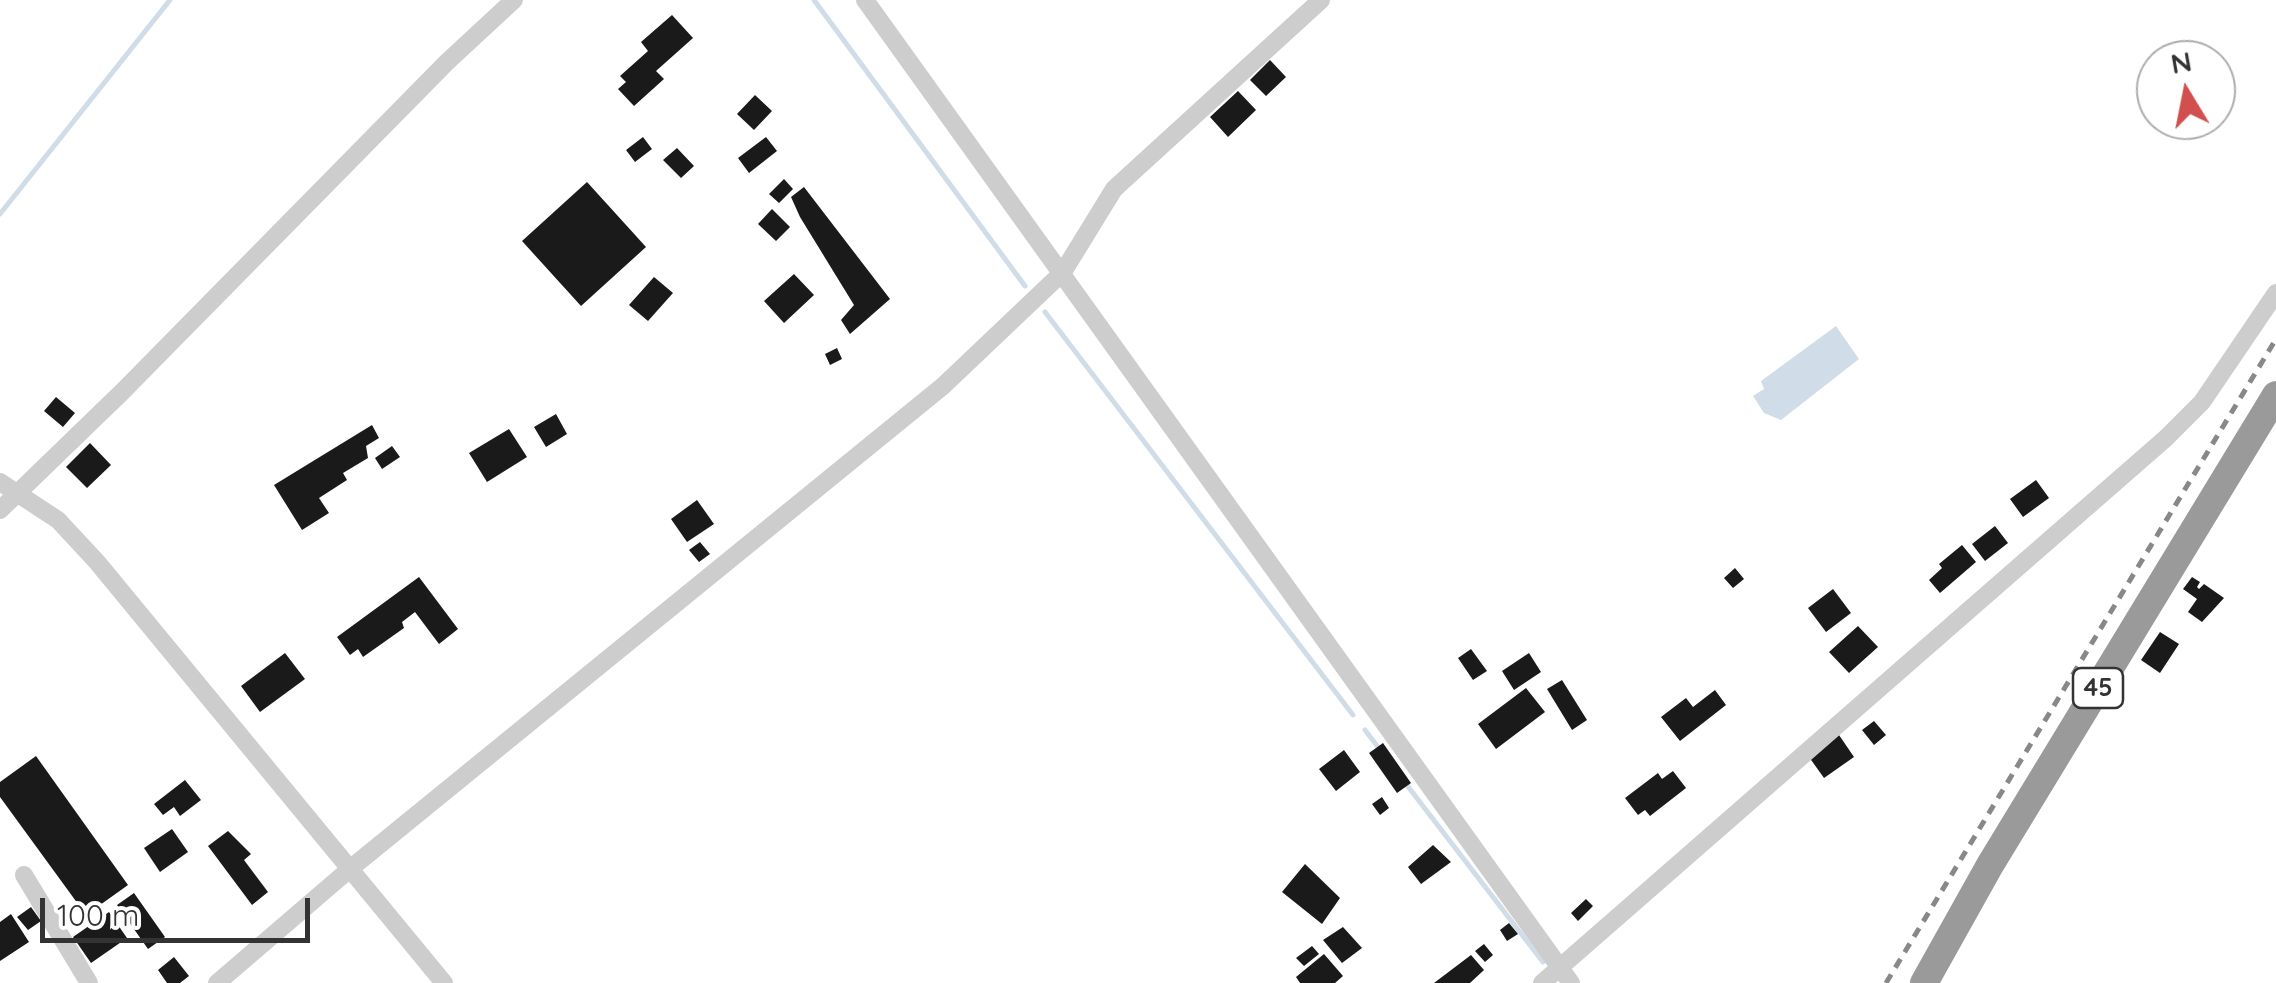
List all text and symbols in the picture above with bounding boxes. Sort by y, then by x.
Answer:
north arrow [2136,40,2236,140]
text: N [2168,43,2194,81]
road number: 45 [2073,668,2123,708]
scale bar [45,878,315,940]
text: 100 m [57,896,139,934]

